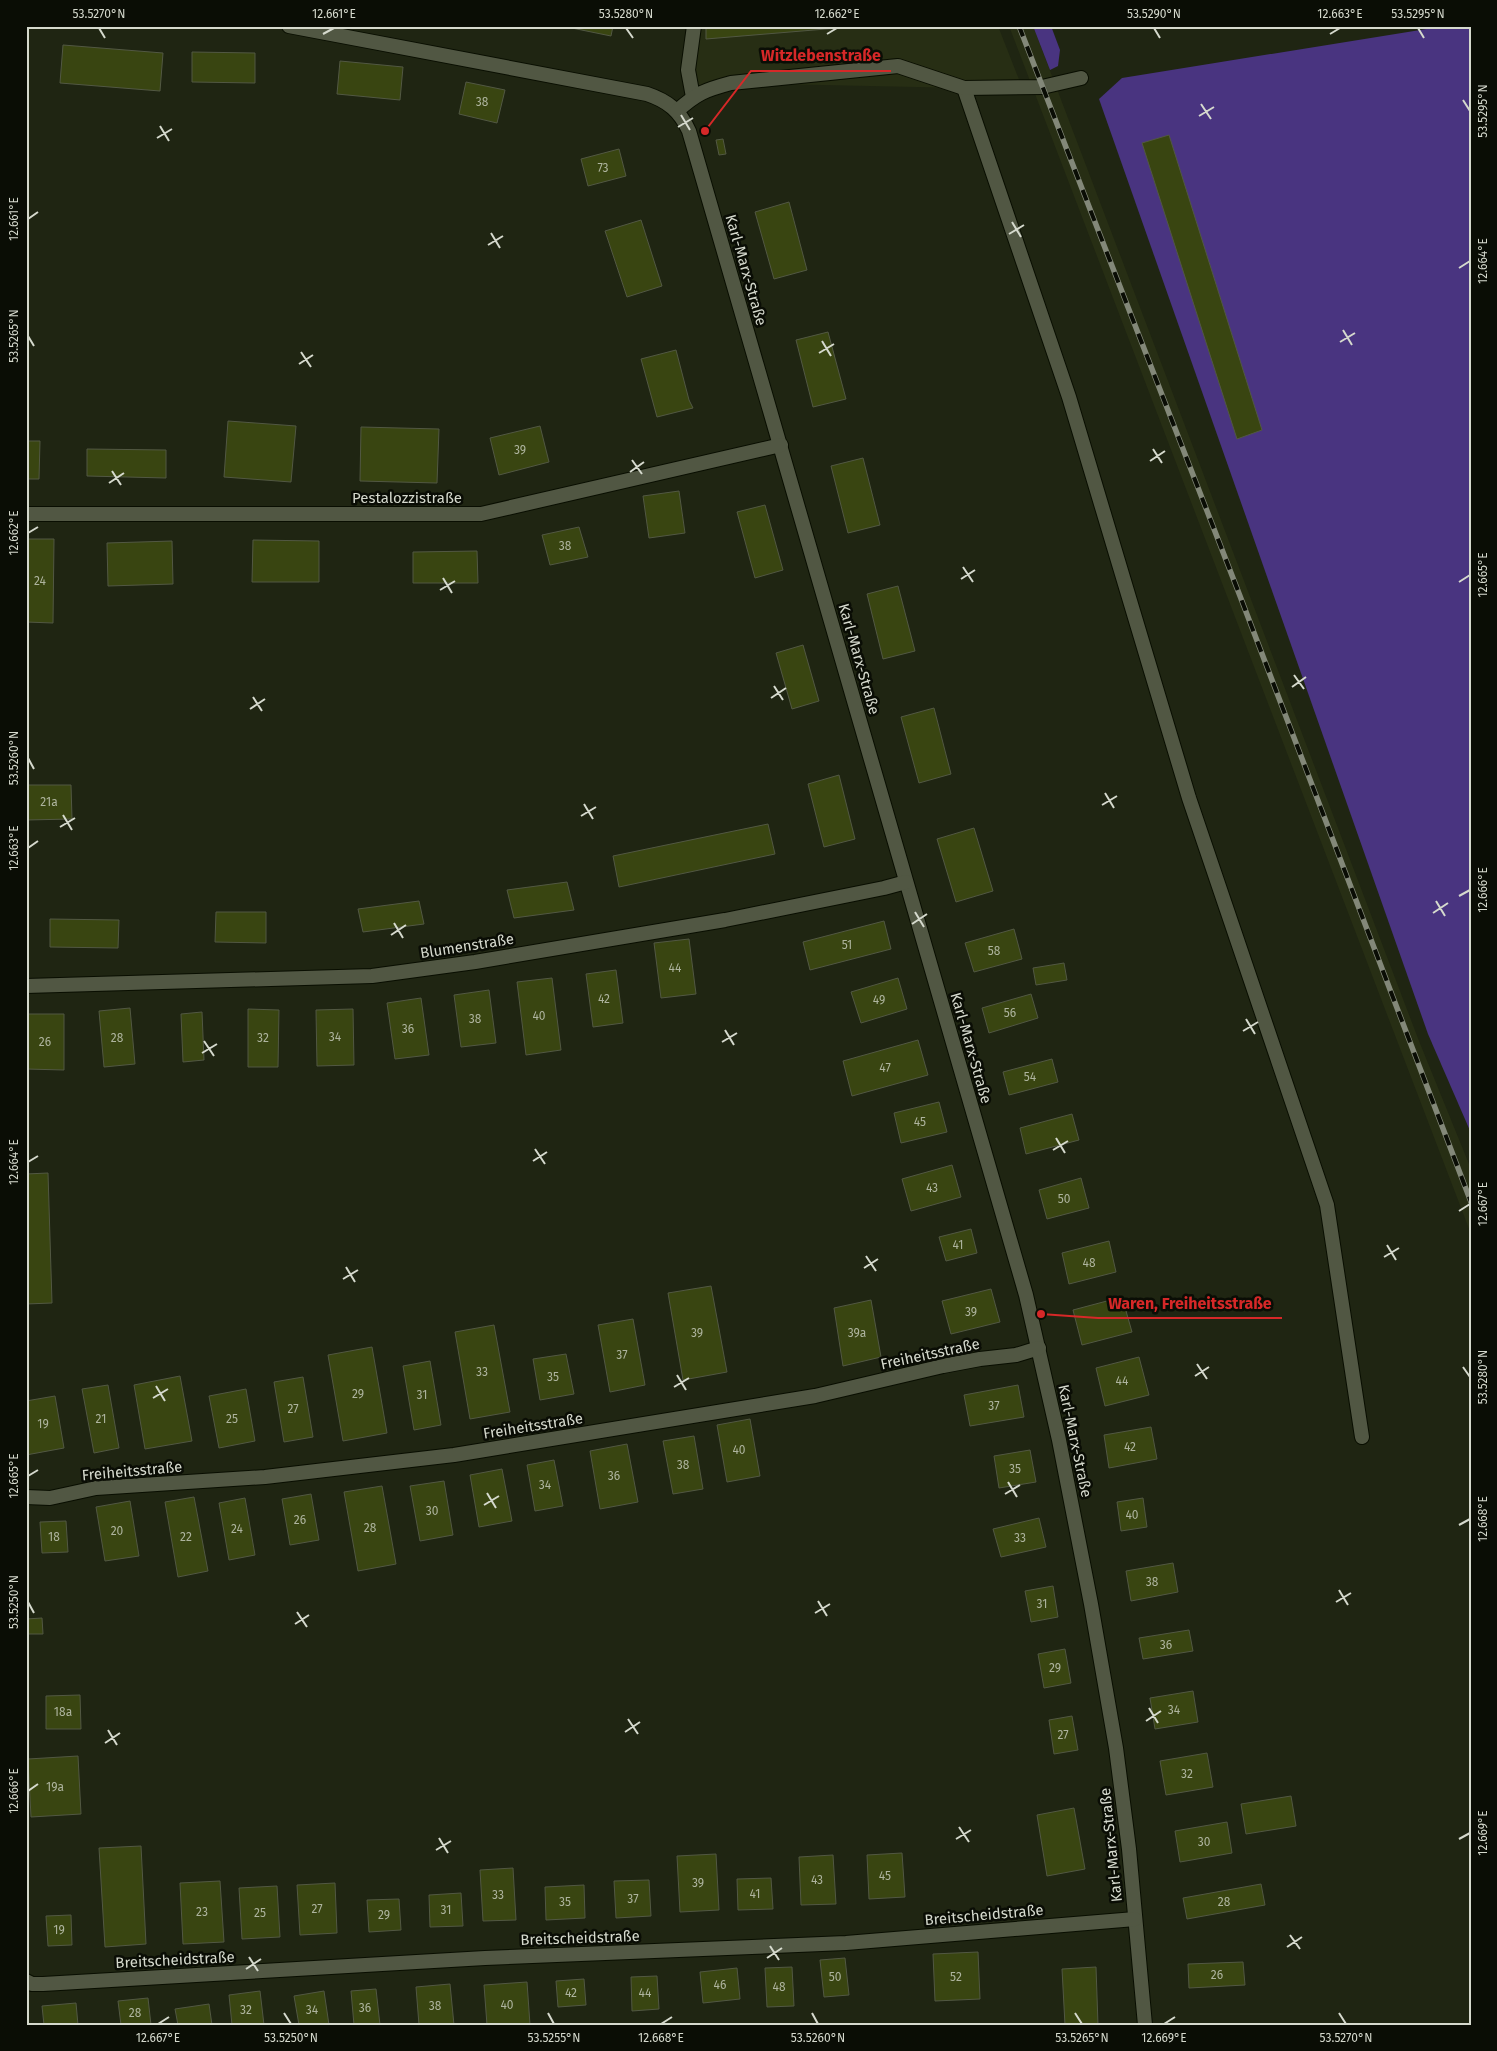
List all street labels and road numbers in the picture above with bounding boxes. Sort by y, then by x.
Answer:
street label: Karl-Marx-Straße [722,212,770,328]
street label: Pestalozzistraße [352,489,462,507]
street label: Karl-Marx-Straße [835,601,883,717]
street label: Blumenstraße [419,930,515,962]
street label: Karl-Marx-Straße [947,990,995,1106]
street label: Freiheitsstraße [879,1335,981,1373]
street label: Karl-Marx-Straße [1054,1383,1096,1499]
street label: Freiheitsstraße [482,1409,584,1443]
street label: Freiheitsstraße [81,1458,183,1484]
street label: Karl-Marx-Straße [1096,1787,1126,1903]
street label: Breitscheidstraße [924,1901,1044,1929]
street label: Breitscheidstraße [520,1927,640,1949]
street label: Breitscheidstraße [115,1948,235,1972]

